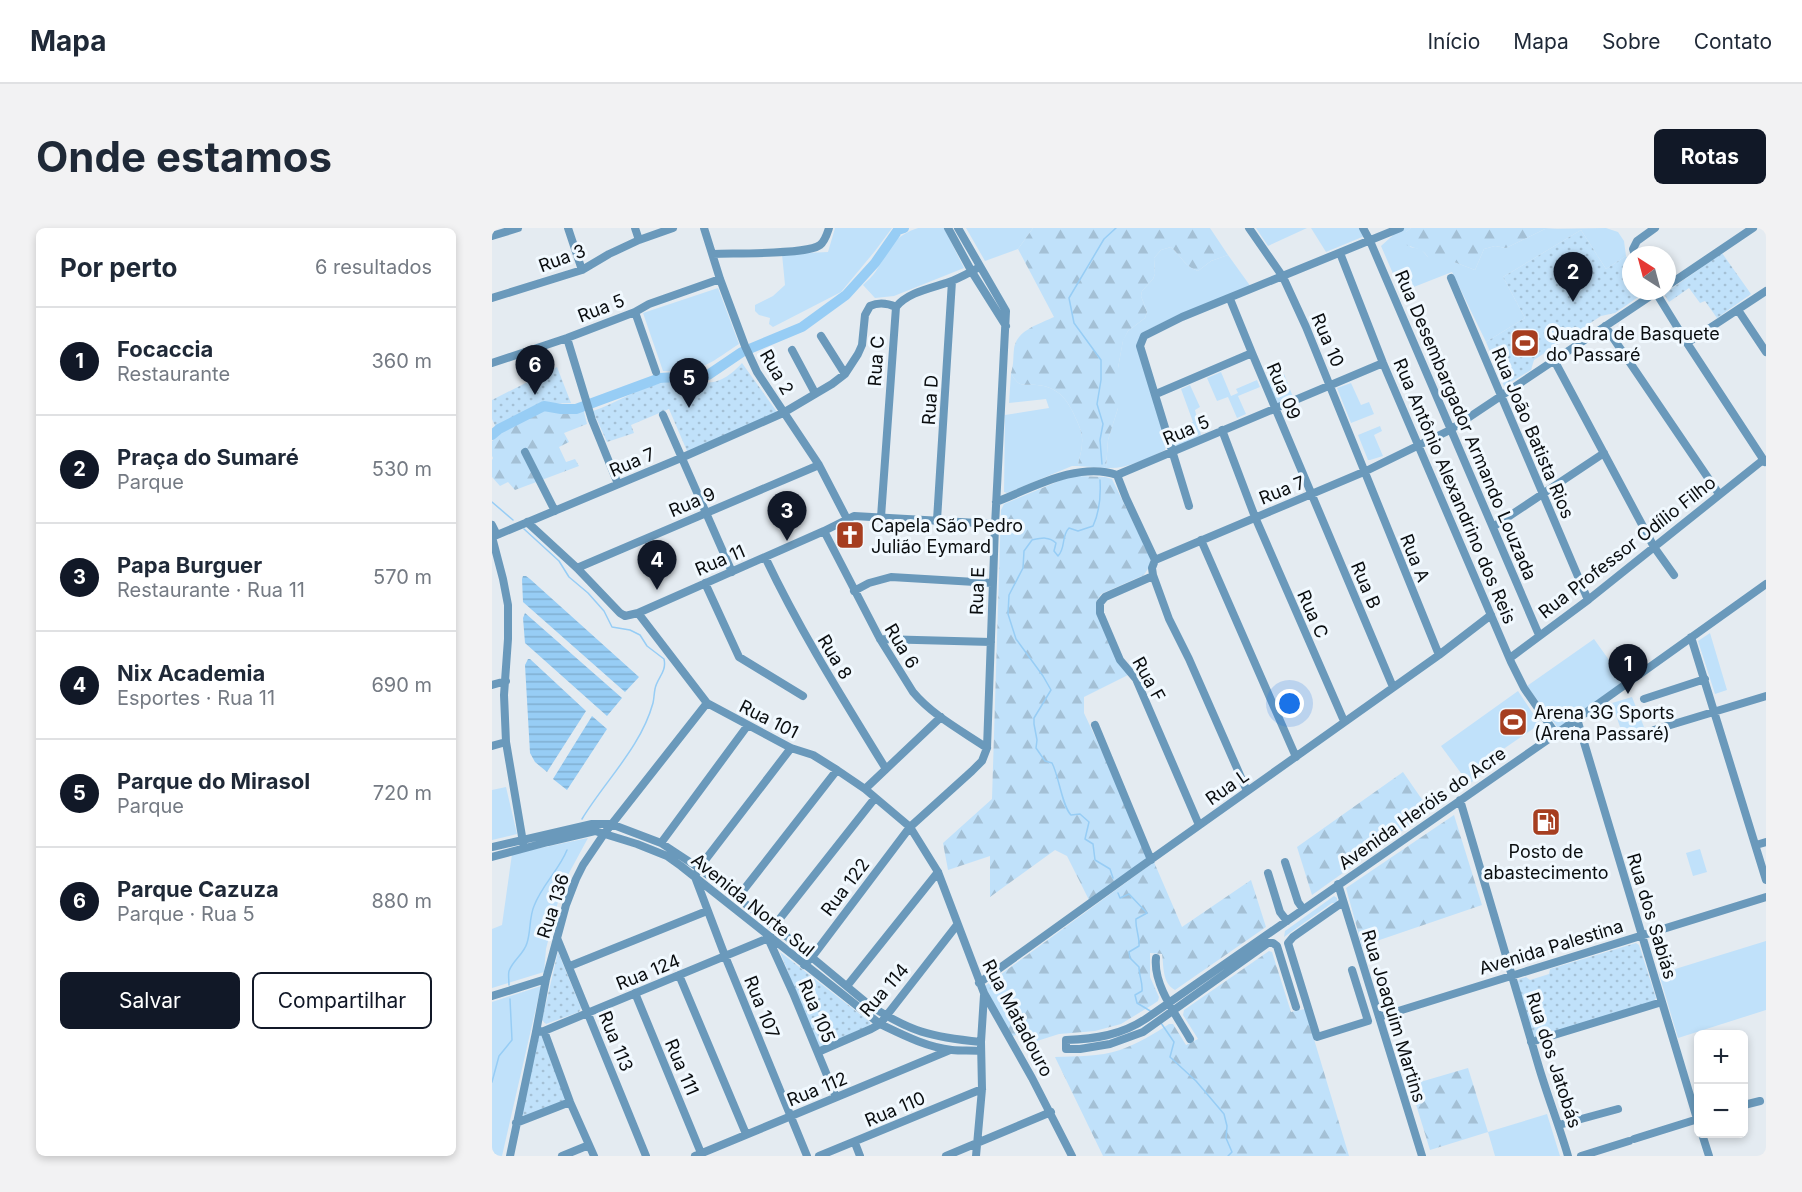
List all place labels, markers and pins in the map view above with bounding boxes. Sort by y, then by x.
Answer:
pin: 2 [1554,253,1592,302]
place label: Quadra de Basquete do Passaré [1546,323,1720,365]
sports icon: Quadra de Basquete do Passaré [1509,327,1541,359]
pin: 6 [516,346,555,395]
pin: 5 [670,358,708,408]
pin: 3 [768,492,806,541]
place label: Capela São Pedro Julião Eymard [871,515,1023,557]
church icon: Capela São Pedro Julião Eymard [834,519,866,551]
pin: 4 [638,540,676,590]
pin: 1 [1608,644,1648,694]
place label: Arena 3G Sports (Arena Passaré) [1534,702,1674,744]
sports icon: Arena 3G Sports (Arena Passaré) [1497,706,1529,738]
fuel station icon: Posto de abastecimento [1530,806,1562,838]
place label: Posto de abastecimento [1483,841,1609,883]

